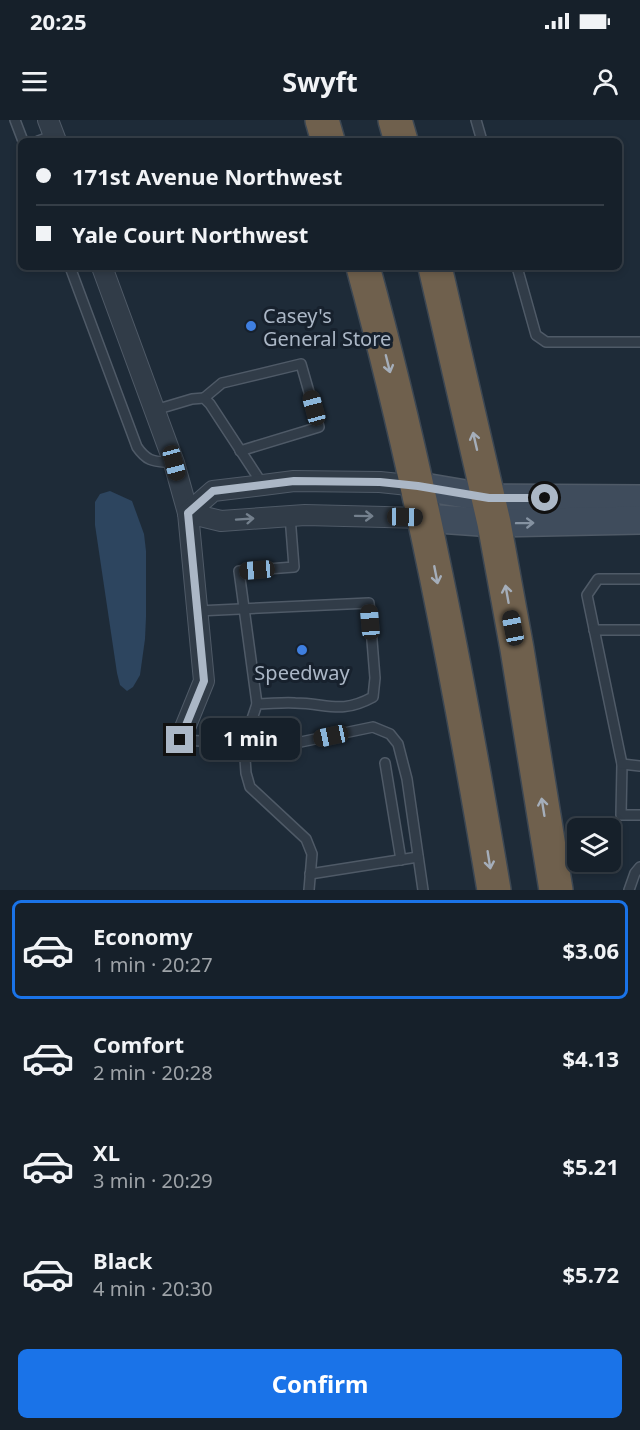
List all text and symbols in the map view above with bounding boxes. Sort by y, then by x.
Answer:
text: 20:25 [30,6,87,36]
text: Swyft [282,63,358,100]
icon: menu [18,65,51,98]
icon: person [589,65,622,98]
text: 171st Avenue Northwest [72,161,342,191]
text: Yale Court Northwest [72,219,308,249]
place label: Casey's General Store [263,302,391,352]
marker: Casey's General Store [244,319,258,333]
one-way arrow [382,355,394,374]
car [301,388,327,428]
one-way arrow [469,432,481,451]
car [161,443,187,483]
route start [531,484,558,511]
car [387,508,423,526]
one-way arrow [353,511,373,522]
one-way arrow [235,514,255,525]
one-way arrow [514,517,534,529]
car [238,559,276,581]
one-way arrow [431,565,442,584]
one-way arrow [501,584,512,604]
car [359,603,381,641]
car [501,609,525,647]
marker: Speedway [295,643,309,657]
place label: Speedway [254,659,350,686]
callout: 1 min [201,719,300,761]
car [312,723,350,749]
text: 1 min [223,725,278,752]
route end [166,726,193,753]
one-way arrow [538,797,549,817]
map controls [567,818,621,872]
button: layers [567,818,621,872]
one-way arrow [484,849,495,869]
text: Economy [93,921,192,951]
icon: car [21,923,75,977]
text: $3.06 [562,935,619,965]
text: 1 min · 20:27 [93,951,213,978]
text: Comfort [93,1029,184,1059]
icon: car [21,1031,75,1085]
text: $4.13 [562,1043,619,1073]
text: 2 min · 20:28 [93,1059,213,1086]
text: XL [93,1137,120,1167]
icon: car [21,1139,75,1193]
text: $5.21 [562,1151,619,1181]
text: 3 min · 20:29 [93,1167,213,1194]
text: Black [93,1245,152,1275]
icon: car [21,1247,75,1301]
text: $5.72 [562,1259,619,1289]
text: 4 min · 20:30 [93,1275,213,1302]
button: Confirm [18,1349,622,1418]

